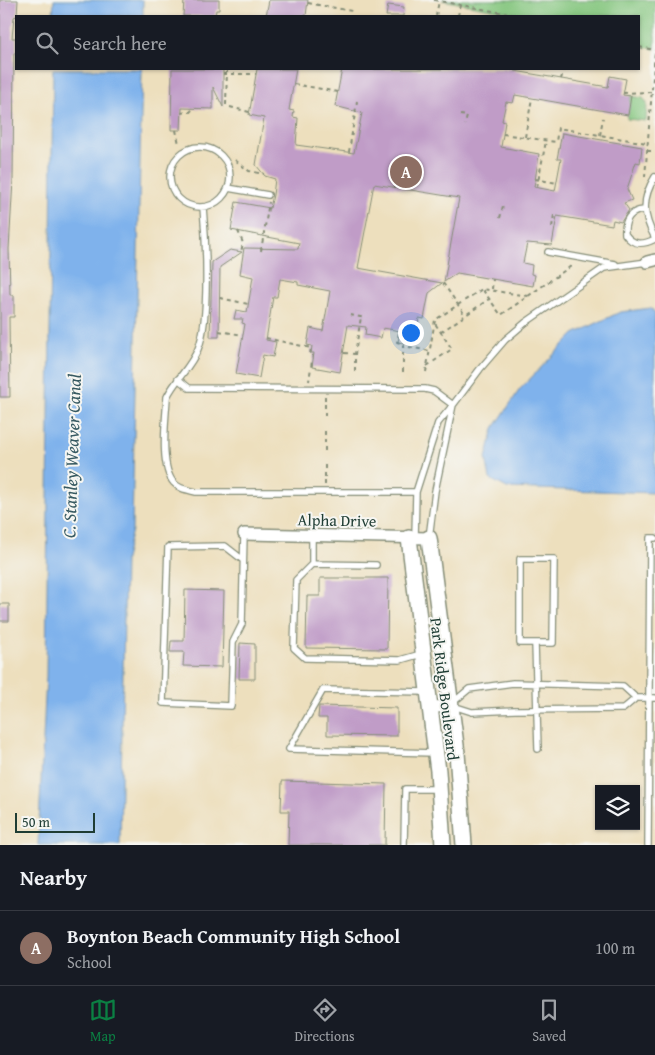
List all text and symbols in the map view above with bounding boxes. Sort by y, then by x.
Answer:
search box [15,15,640,70]
icon: search [33,29,61,57]
text: Search here [73,29,167,57]
pin: A [390,153,422,191]
your location [398,320,424,346]
water label: C. Stanley Weaver Canal [55,373,88,539]
street label: Alpha Drive [297,507,377,533]
street label: Park Ridge Boulevard [424,616,466,762]
map controls [595,785,640,830]
button: layers [595,785,640,830]
scale bar [15,810,95,833]
text: 50 m [22,812,50,832]
text: Nearby [20,862,87,893]
text: Boynton Beach Community High School [67,922,400,950]
text: A [31,936,41,960]
text: 100 m [595,936,635,960]
text: School [67,950,111,974]
tab: Map [89,996,117,1046]
tab: Directions [294,996,355,1046]
tab: Saved [532,996,566,1046]

